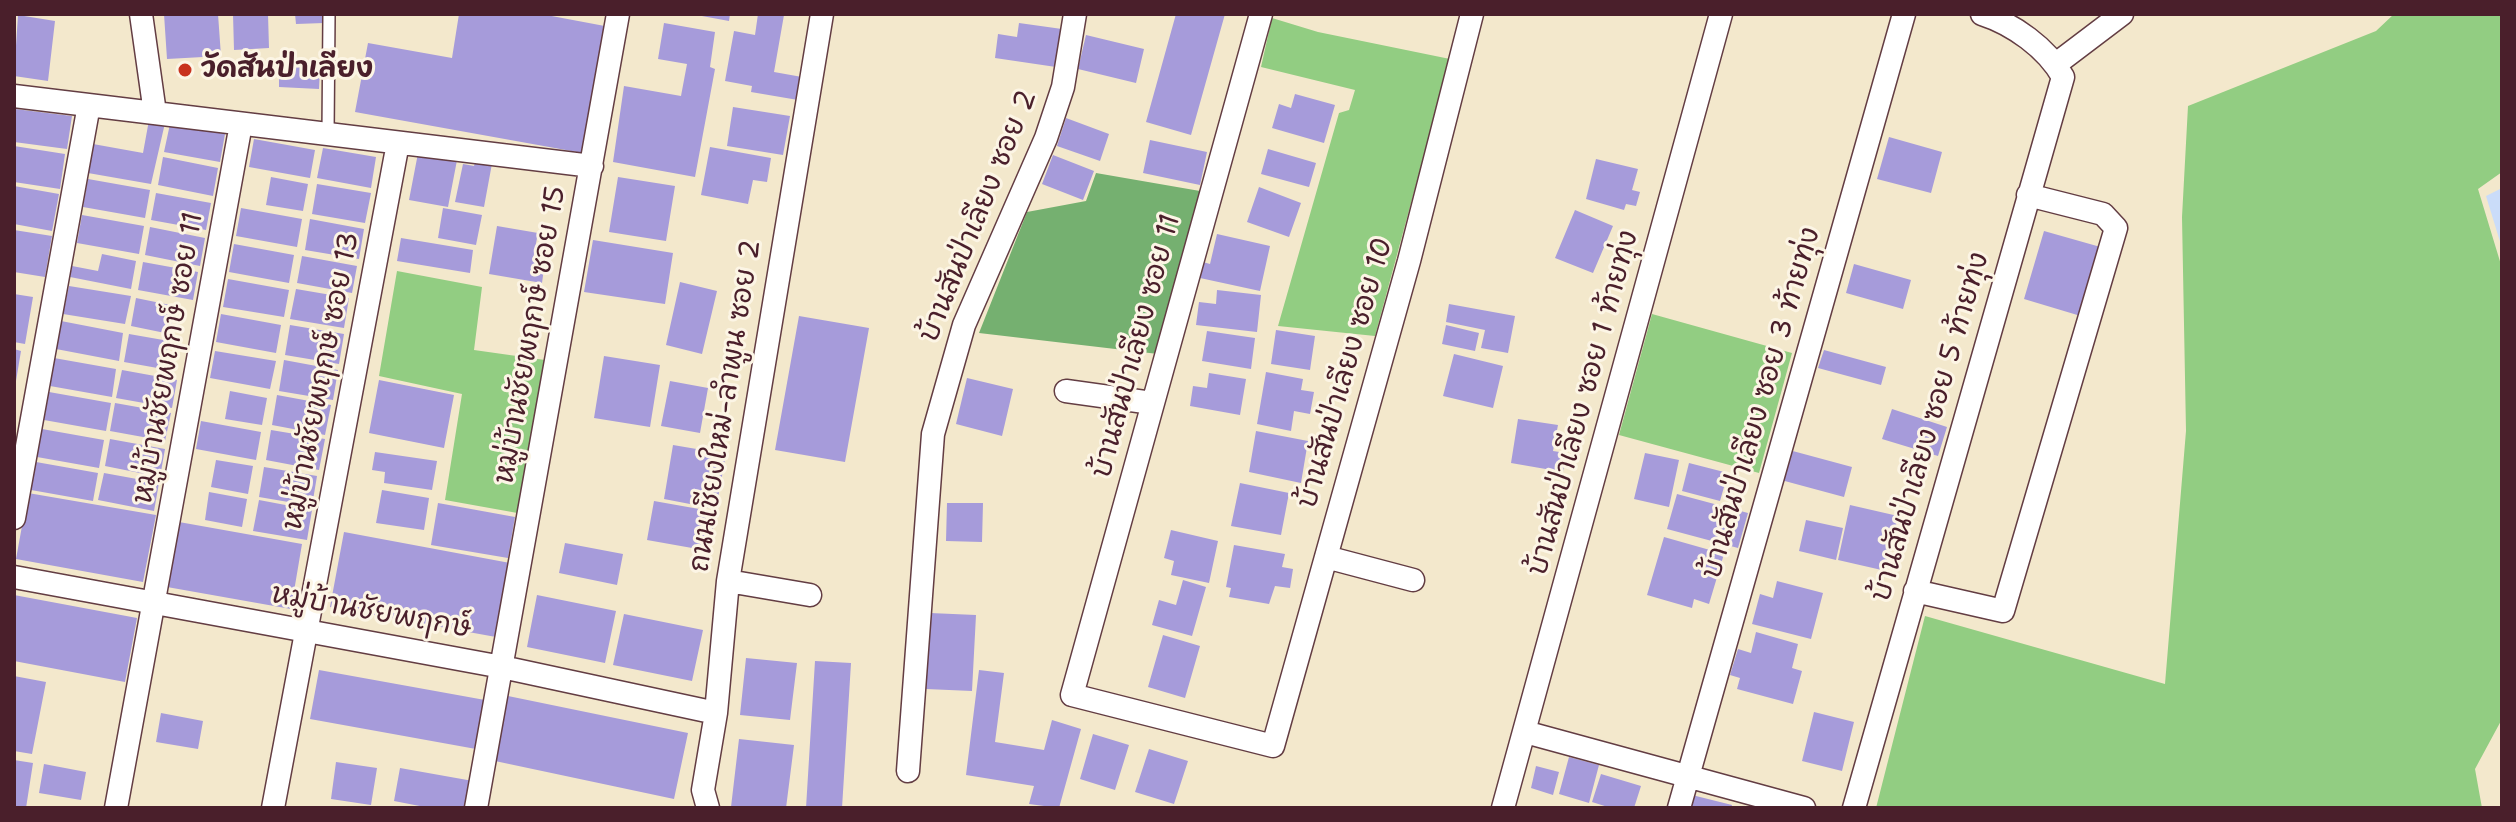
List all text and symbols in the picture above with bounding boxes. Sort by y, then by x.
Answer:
place label: วัดสันป่าเลียง [201,53,373,87]
marker: วัดสันป่าเลียง [176,61,194,79]
street label: บ้านสันป่าเลียง ซอย 2 [913,85,1045,347]
street label: หมู่บ้านชัยพฤกษ์ ซอย 15 [488,184,574,486]
street label: หมู่บ้านชัยพฤกษ์ ซอย 11 [127,210,211,506]
street label: บ้านสันป่าเลียง ซอย 11 [1086,211,1188,481]
street label: บ้านสันป่าเลียง ซอย 3 ท้ายทุ่ง [1696,224,1828,582]
street label: บ้านสันป่าเลียง ซอย 1 ท้ายทุ่ง [1522,227,1646,579]
street label: หมู่บ้านชัยพฤกษ์ ซอย 13 [277,229,367,533]
street label: บ้านสันป่าเลียง ซอย 10 [1291,234,1401,512]
street label: ถนนเชียงใหม่-ลำพูน ซอย 2 [683,237,769,575]
street label: บ้านสันป่าเลียง ซอย 5 ท้ายทุ่ง [1865,249,1997,605]
street label: หมู่บ้านชัยพฤกษ์ [269,578,473,646]

